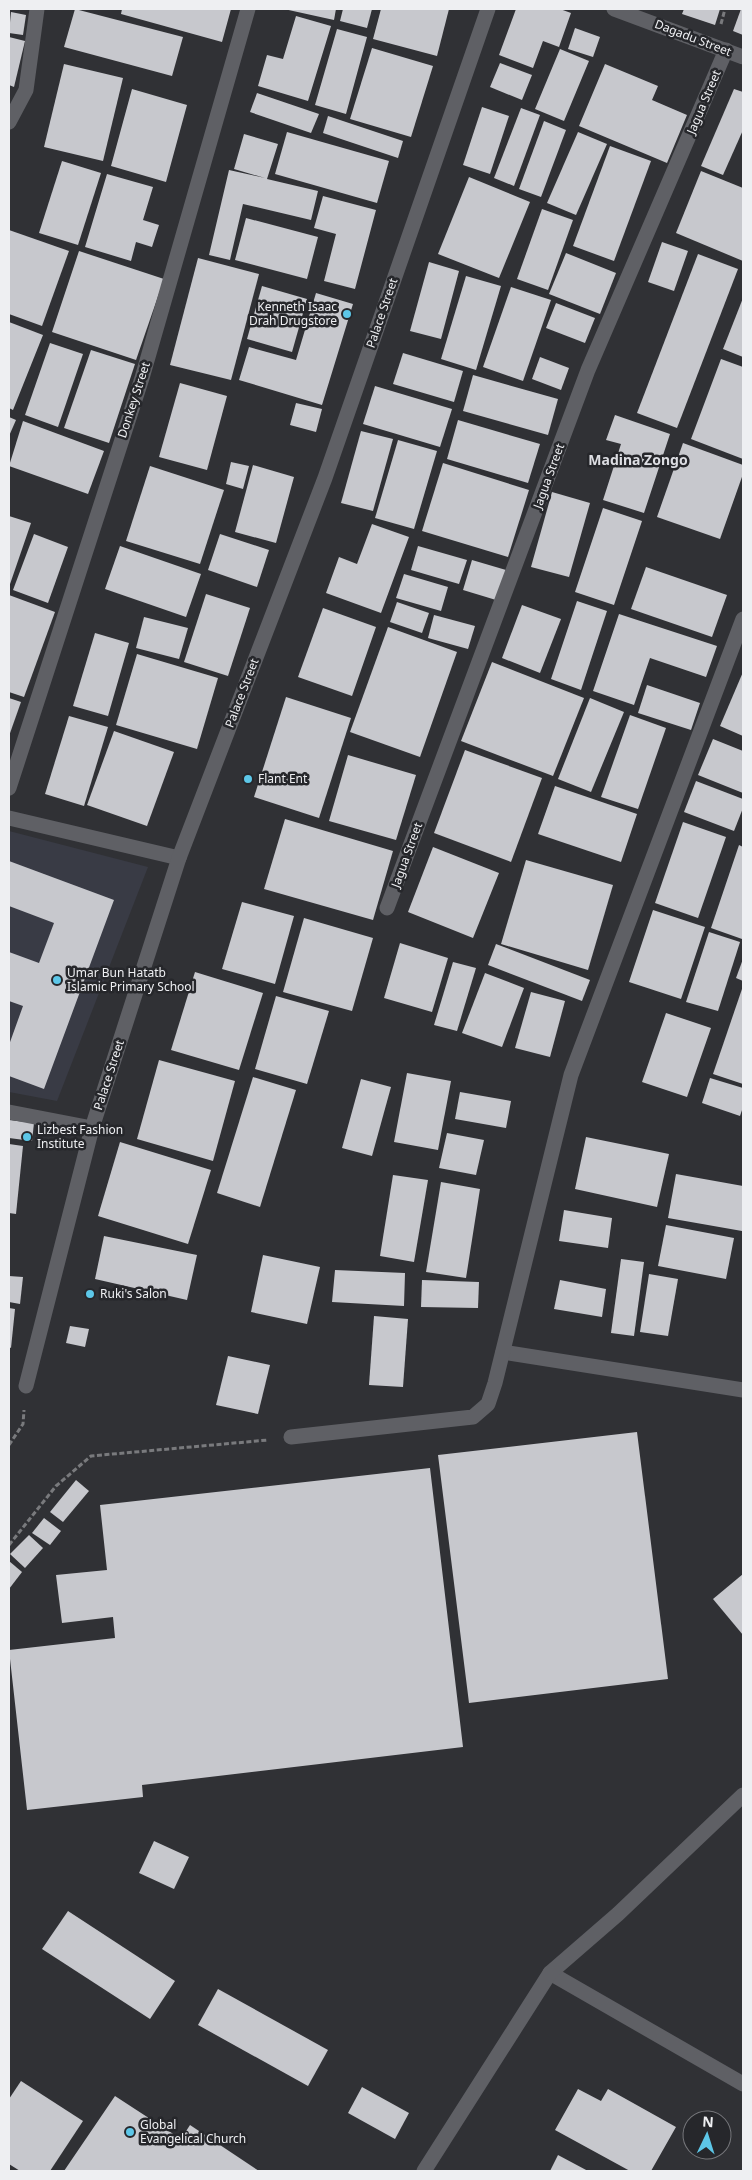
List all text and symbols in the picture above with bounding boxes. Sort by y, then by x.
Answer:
street label: Dagadu Street [652,15,735,60]
street label: Jagua Street [682,67,725,137]
street label: Palace Street [362,275,402,350]
place label: Kenneth Isaac Drah Drugstore [249,298,337,329]
marker: Kenneth Isaac Drah Drugstore [341,308,353,320]
street label: Donkey Street [113,359,154,440]
street label: Jagua Street [529,440,568,512]
district label: Madina Zongo [588,450,688,469]
street label: Palace Street [221,655,263,730]
place label: Flant Ent [258,770,308,787]
marker: Flant Ent [242,773,254,785]
street label: Jagua Street [387,819,426,891]
place label: Umar Bun Hatatb Islamic Primary School [67,964,195,995]
marker: Umar Bun Hatatb Islamic Primary School [51,974,63,986]
street label: Palace Street [89,1037,128,1112]
place label: Lizbest Fashion Institute [37,1121,123,1152]
marker: Lizbest Fashion Institute [21,1131,33,1143]
place label: Ruki's Salon [100,1285,167,1302]
marker: Ruki's Salon [84,1288,96,1300]
north arrow [682,2110,732,2160]
text: N [702,2112,714,2131]
place label: Global Evangelical Church [140,2116,246,2147]
marker: Global Evangelical Church [124,2126,136,2138]

